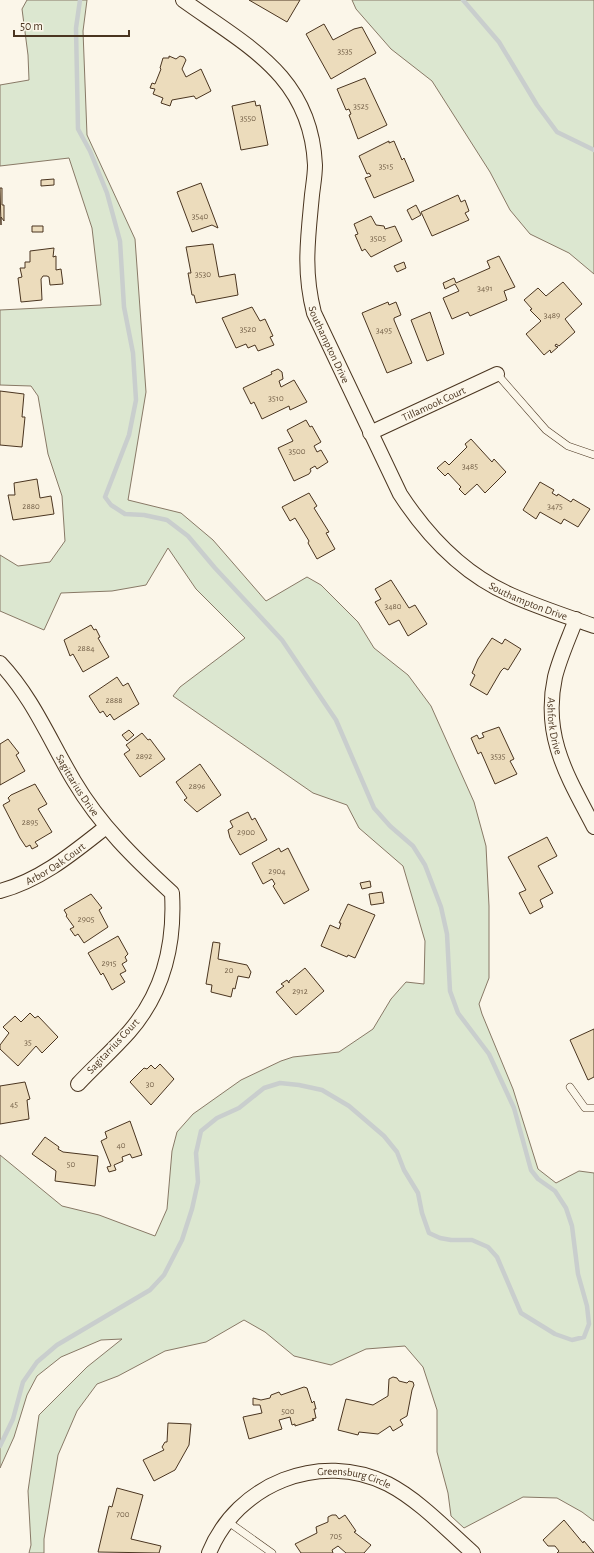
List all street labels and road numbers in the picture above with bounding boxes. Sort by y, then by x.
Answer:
street label: Southampton Drive [307,305,352,385]
street label: Tillamook Court [400,384,467,423]
street label: Southampton Drive [487,579,569,622]
street label: Ashfork Drive [546,697,565,756]
street label: Sagittarius Drive [54,752,101,818]
street label: Arbor Oak Court [24,840,87,887]
street label: Sagitarrius Court [85,1016,142,1076]
street label: Greensburg Circle [317,1465,393,1490]

